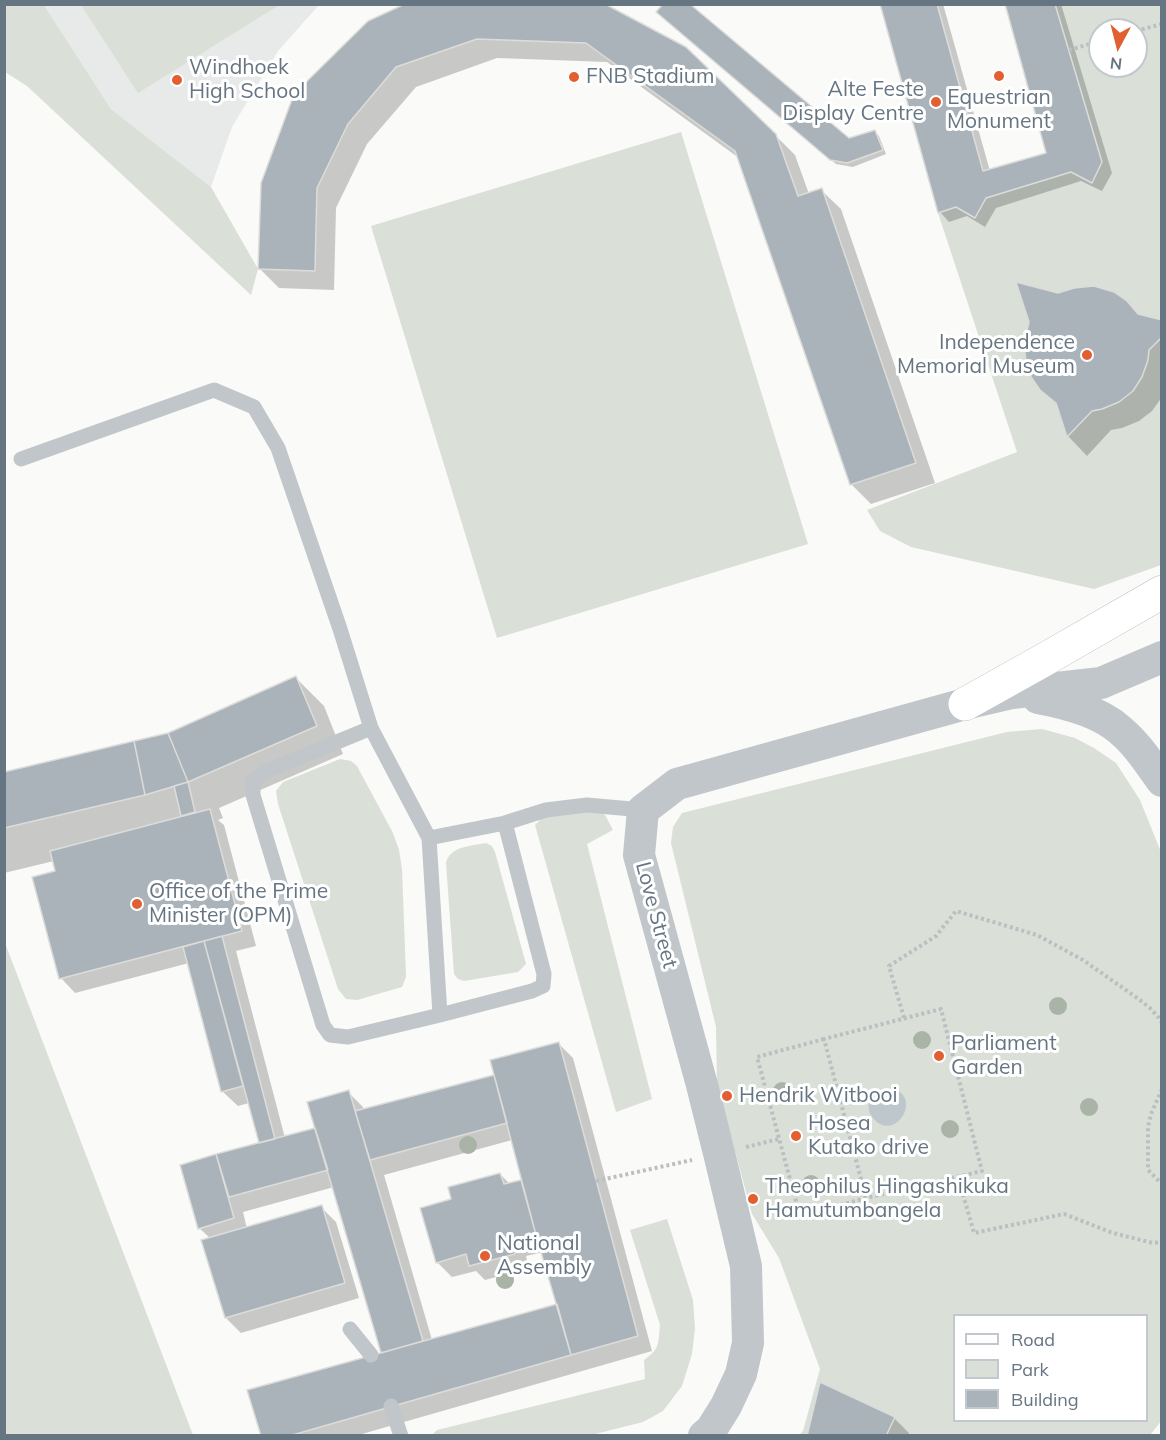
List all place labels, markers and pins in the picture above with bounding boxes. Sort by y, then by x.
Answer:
place label: Windhoek High School [189,55,305,105]
place label: FNB Stadium [586,64,714,90]
marker: Equestrian Monument [992,69,1006,83]
marker: FNB Stadium [567,70,581,84]
marker: Windhoek High School [170,73,184,87]
place label: Alte Feste Display Centre [783,77,924,127]
place label: Equestrian Monument [947,85,1051,135]
marker: Alte Feste Display Centre [929,95,943,109]
place label: Independence Memorial Museum [897,330,1075,380]
marker: Independence Memorial Museum [1080,348,1094,362]
place label: Office of the Prime Minister (OPM) [149,879,328,929]
marker: Office of the Prime Minister (OPM) [130,897,144,911]
place label: Parliament Garden [951,1031,1057,1081]
marker: Parliament Garden [932,1049,946,1063]
place label: Hendrik Witbooi [739,1083,898,1109]
marker: Hendrik Witbooi [720,1089,734,1103]
place label: Hosea Kutako drive [808,1111,929,1161]
marker: Hosea Kutako drive [789,1129,803,1143]
place label: Theophilus Hingashikuka Hamutumbangela [765,1174,1009,1224]
marker: Theophilus Hingashikuka Hamutumbangela [746,1192,760,1206]
place label: National Assembly [497,1231,592,1281]
marker: National Assembly [478,1249,492,1263]

